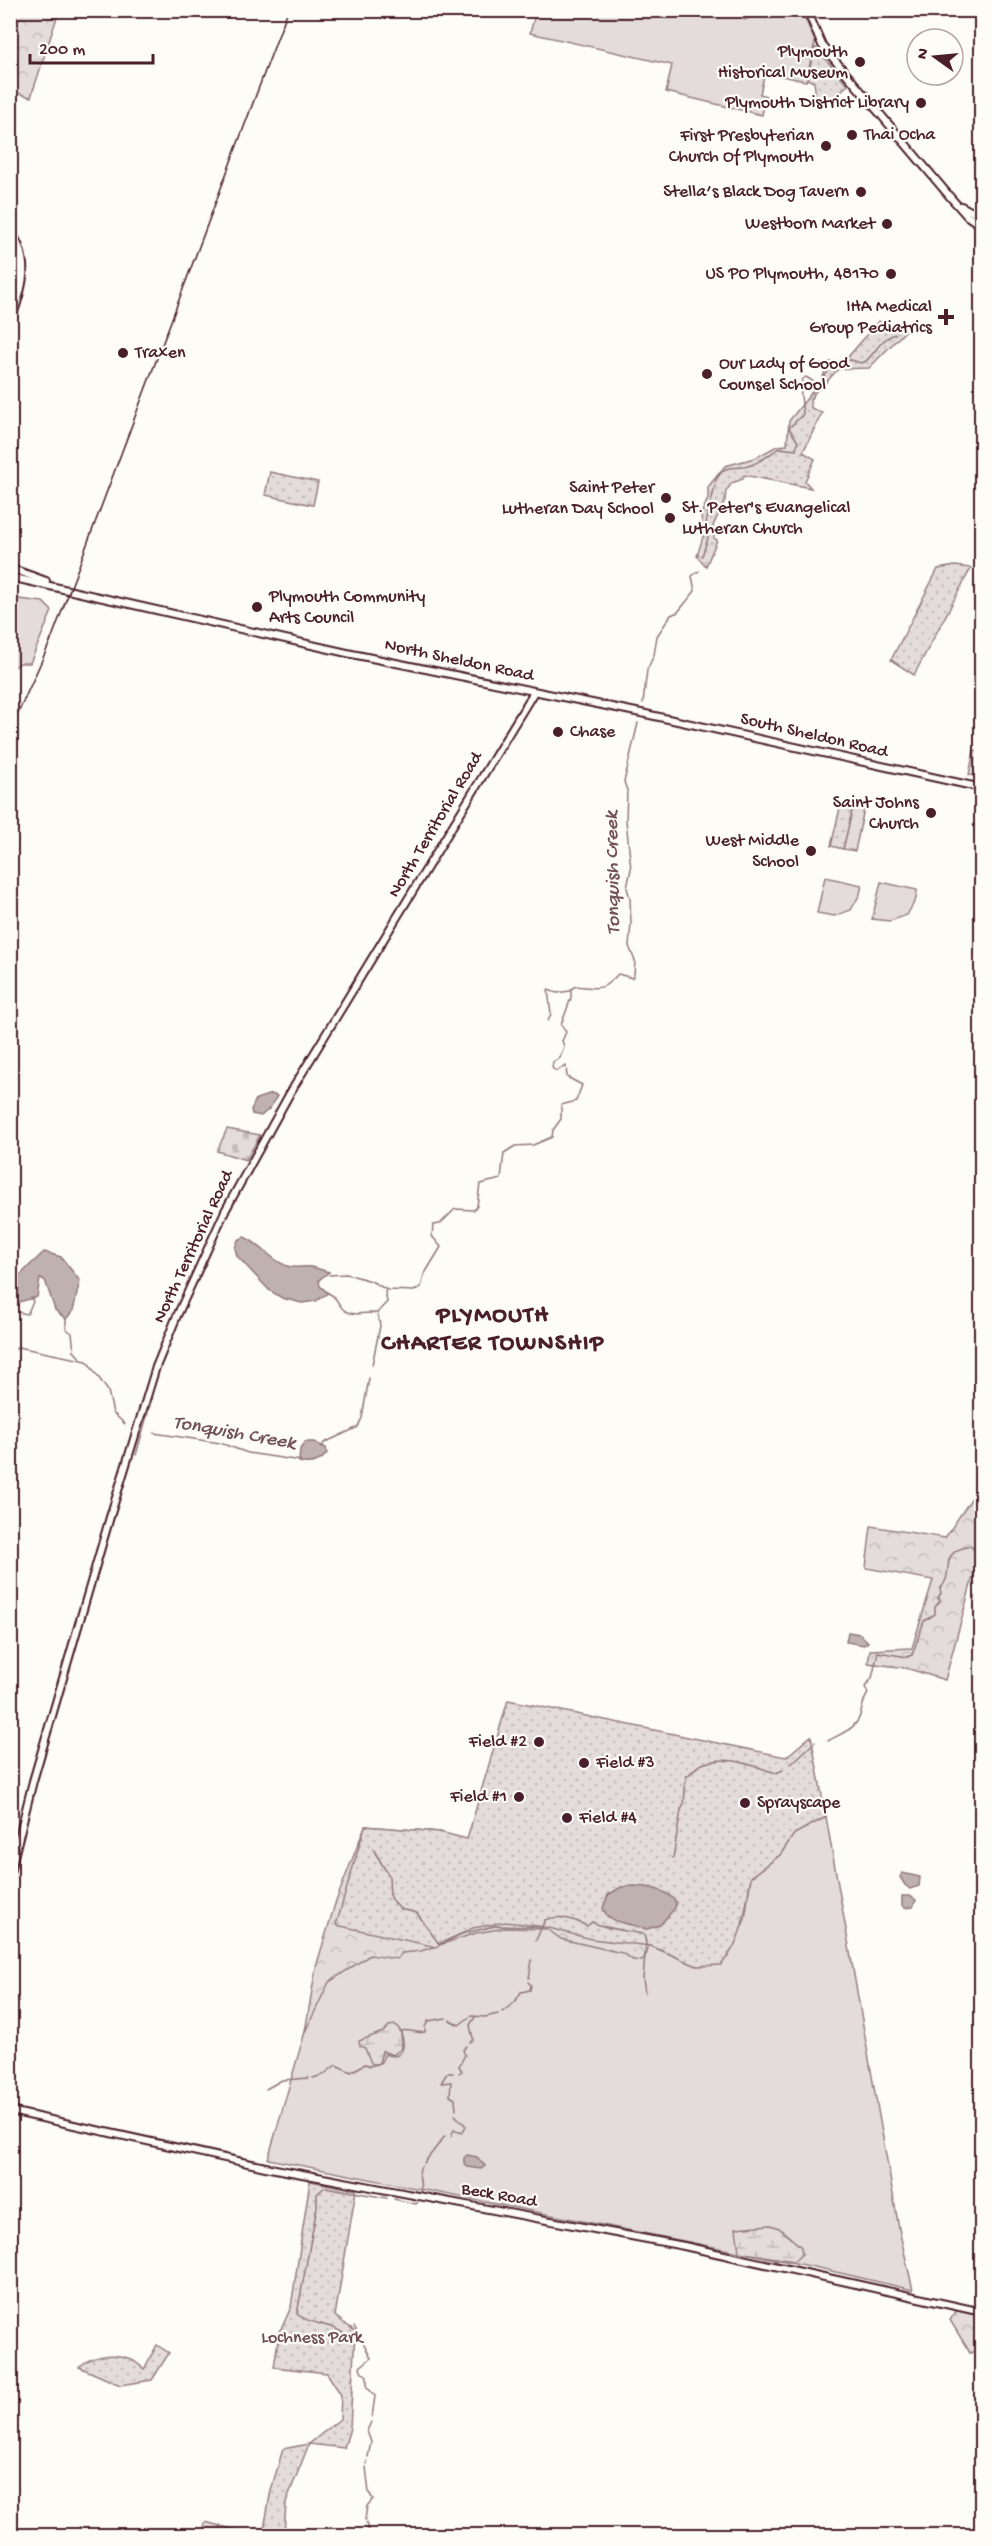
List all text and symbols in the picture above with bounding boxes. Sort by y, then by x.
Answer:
scale bar [30,27,153,65]
north arrow [905,27,965,87]
text: 200 m [39,40,86,61]
place label: Plymouth Historical Museum [718,42,848,84]
text: N [913,46,935,62]
marker: Plymouth Historical Museum [853,55,867,69]
place label: Plymouth District Library [724,93,909,114]
marker: Plymouth District Library [914,96,928,110]
place label: Thai Ocha [863,125,936,146]
place label: First Presbyterian Church Of Plymouth [669,126,814,168]
marker: Thai Ocha [845,128,859,142]
marker: First Presbyterian Church Of Plymouth [819,139,833,153]
place label: Stella’s Black Dog Tavern [663,182,849,203]
marker: Stella’s Black Dog Tavern [854,185,868,199]
place label: Westborn Market [745,214,877,235]
marker: Westborn Market [880,217,894,231]
place label: US PO Plymouth, 48170 [705,264,879,285]
marker: US PO Plymouth, 48170 [884,267,898,281]
place label: IHA Medical Group Pediatrics [809,297,933,339]
marker: IHA Medical Group Pediatrics [937,308,955,326]
place label: Traxen [134,343,186,364]
marker: Traxen [116,346,130,360]
place label: Our Lady of Good Counsel School [719,354,850,396]
marker: Our Lady of Good Counsel School [700,367,714,381]
place label: Saint Peter Lutheran Day School [502,478,656,520]
marker: Saint Peter Lutheran Day School [659,491,673,505]
place label: St. Peter's Evangelical Lutheran Church [682,498,851,540]
marker: St. Peter's Evangelical Lutheran Church [663,511,677,525]
place label: Plymouth Community Arts Council [268,587,426,629]
marker: Plymouth Community Arts Council [250,600,264,614]
street label: North Sheldon Road [382,635,537,687]
street label: South Sheldon Road [738,709,891,764]
place label: Chase [570,722,616,743]
marker: Chase [551,725,565,739]
street label: North Territorial Road [384,747,489,902]
place label: Saint Johns Church [833,793,920,835]
marker: Saint Johns Church [924,806,938,820]
water label: Tonquish Creek [601,809,627,935]
place label: West Middle School [705,831,800,873]
marker: West Middle School [804,844,818,858]
street label: North Territorial Road [149,1166,239,1327]
district label: PLYMOUTH CHARTER TOWNSHIP [381,1302,605,1359]
water label: Tonquish Creek [171,1412,299,1456]
place label: Field #2 [468,1732,527,1753]
marker: Field #2 [532,1735,546,1749]
place label: Field #3 [595,1753,655,1774]
marker: Field #3 [577,1756,591,1770]
place label: Field #1 [449,1787,507,1808]
marker: Field #1 [512,1790,526,1804]
place label: Sprayscape [757,1793,841,1814]
marker: Sprayscape [738,1796,752,1810]
place label: Field #4 [578,1808,637,1829]
marker: Field #4 [560,1811,574,1825]
street label: Beck Road [459,2179,540,2213]
park label: Lochness Park [261,2328,365,2349]

